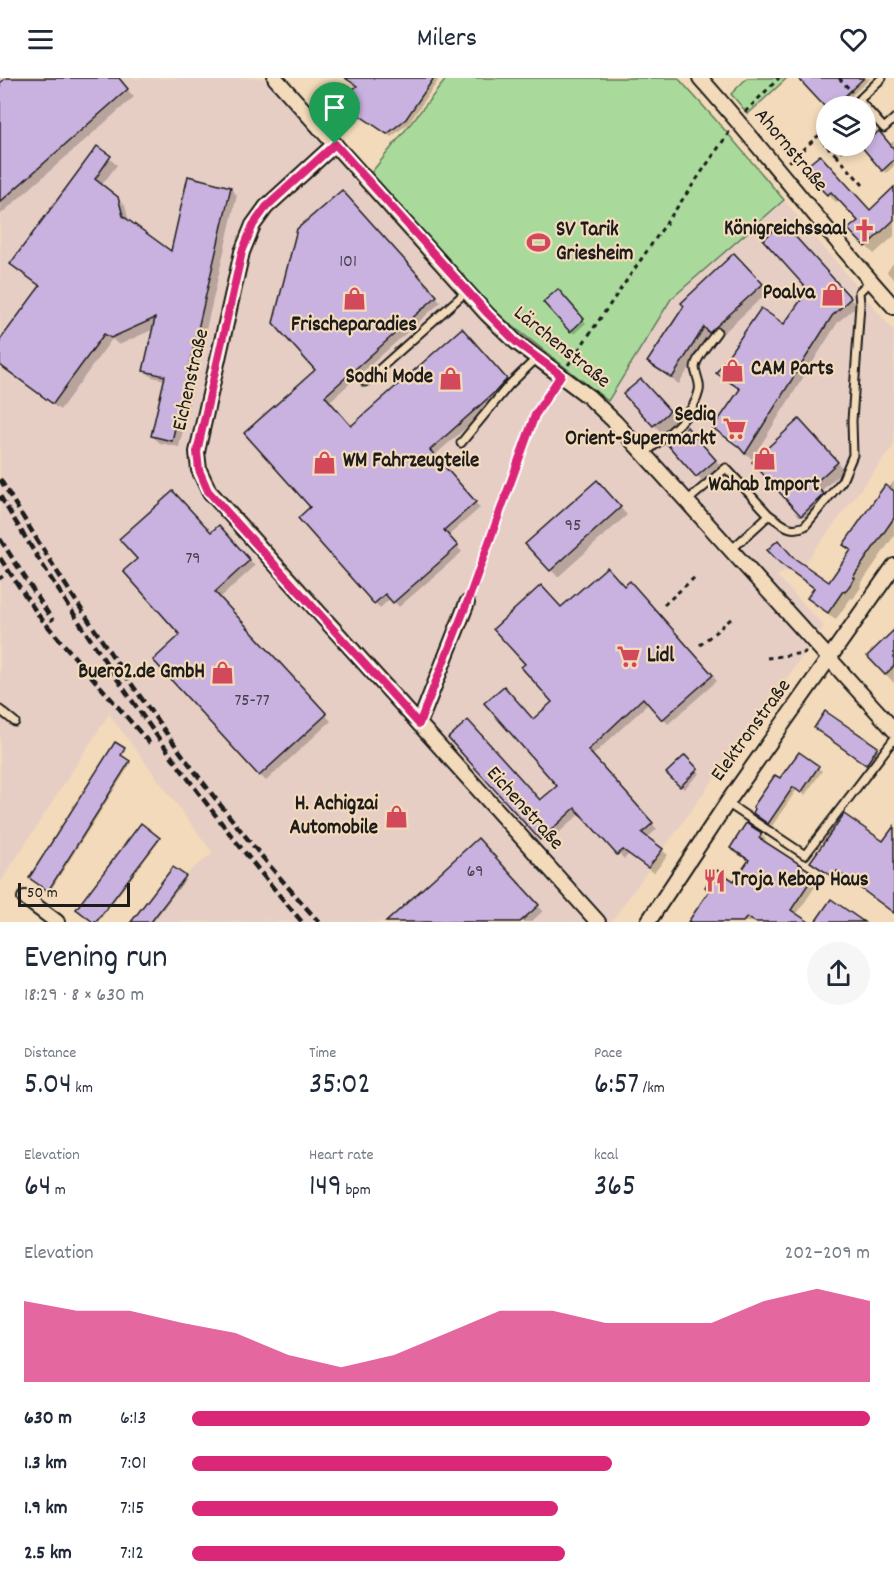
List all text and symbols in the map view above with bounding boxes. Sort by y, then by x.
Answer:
text: Milers [417,20,477,59]
icon: menu [24,23,57,56]
icon: heart [837,23,870,56]
pin [309,82,360,144]
icon: arrive [318,91,351,124]
map controls [816,96,876,156]
button: layers [816,96,876,156]
street label: Ahornstraße [746,103,834,199]
place label: Königreichssaal [724,215,848,245]
place label: SV Tarik Griesheim [556,216,633,270]
church icon: Königreichssaal [852,217,878,243]
sports icon: SV Tarik Griesheim [525,230,551,256]
house number: 101 [339,250,357,275]
place label: Poalva [763,279,816,309]
shop icon: Poalva [820,281,846,307]
shop icon: Frischeparadies [341,285,367,311]
street label: Lärchenstraße [506,299,616,397]
place label: Frischeparadies [291,311,417,341]
street label: Eichenstraße [166,326,218,434]
place label: CAM Parts [751,355,834,385]
shop icon: CAM Parts [720,357,746,383]
place label: Sodhi Mode [346,363,433,393]
shop icon: Sodhi Mode [438,365,464,391]
place label: Sediq Orient-Supermarkt [565,401,716,455]
supermarket icon: Sediq Orient-Supermarkt [721,415,747,441]
shop icon: Wahab Import [751,445,777,471]
place label: WM Fahrzeugteile [343,447,479,477]
shop icon: WM Fahrzeugteile [312,449,338,475]
place label: Wahab Import [709,471,820,501]
house number: 95 [565,514,581,539]
house number: 79 [185,547,201,572]
place label: Lidl [647,642,675,672]
supermarket icon: Lidl [616,644,642,670]
place label: Buero2.de GmbH [78,658,205,688]
shop icon: Buero2.de GmbH [210,660,236,686]
street label: Elektronstraße [704,673,800,789]
house number: 75-77 [234,689,270,714]
street label: Eichenstraße [478,760,570,858]
place label: H. Achigzai Automobile [289,790,378,844]
shop icon: H. Achigzai Automobile [383,804,409,830]
house number: 69 [466,860,484,885]
place label: Troja Kebap Haus [732,866,869,896]
restaurant icon: Troja Kebap Haus [701,868,727,894]
scale bar [18,880,130,908]
text: 50 m [27,882,58,905]
text: Evening run [24,936,168,983]
button: share [807,942,870,1005]
text: 18:29 · 8 × 630 m [24,982,144,1010]
text: Distance [24,1042,76,1065]
text: Time [309,1042,336,1065]
text: Pace [594,1042,622,1065]
text: 5.04 [24,1065,72,1108]
text: 35:02 [309,1065,371,1108]
text: 6:57 [594,1065,639,1108]
text: km [72,1077,93,1100]
text: /km [639,1077,665,1100]
text: Elevation [24,1144,80,1167]
text: Heart rate [309,1144,374,1167]
text: kcal [594,1144,618,1167]
text: 64 [24,1167,51,1210]
text: 149 [309,1167,342,1210]
text: 365 [594,1167,636,1210]
text: m [51,1179,66,1202]
text: bpm [342,1179,371,1202]
text: Elevation [24,1240,94,1268]
text: 202–209 m [785,1240,870,1268]
text: 630 m [24,1405,72,1433]
text: 6:13 [120,1405,146,1433]
text: 1.3 km [24,1450,67,1478]
text: 7:01 [120,1450,146,1478]
text: 1.9 km [24,1495,67,1523]
text: 7:15 [120,1495,145,1523]
text: 2.5 km [24,1540,72,1568]
text: 7:12 [120,1540,144,1568]

